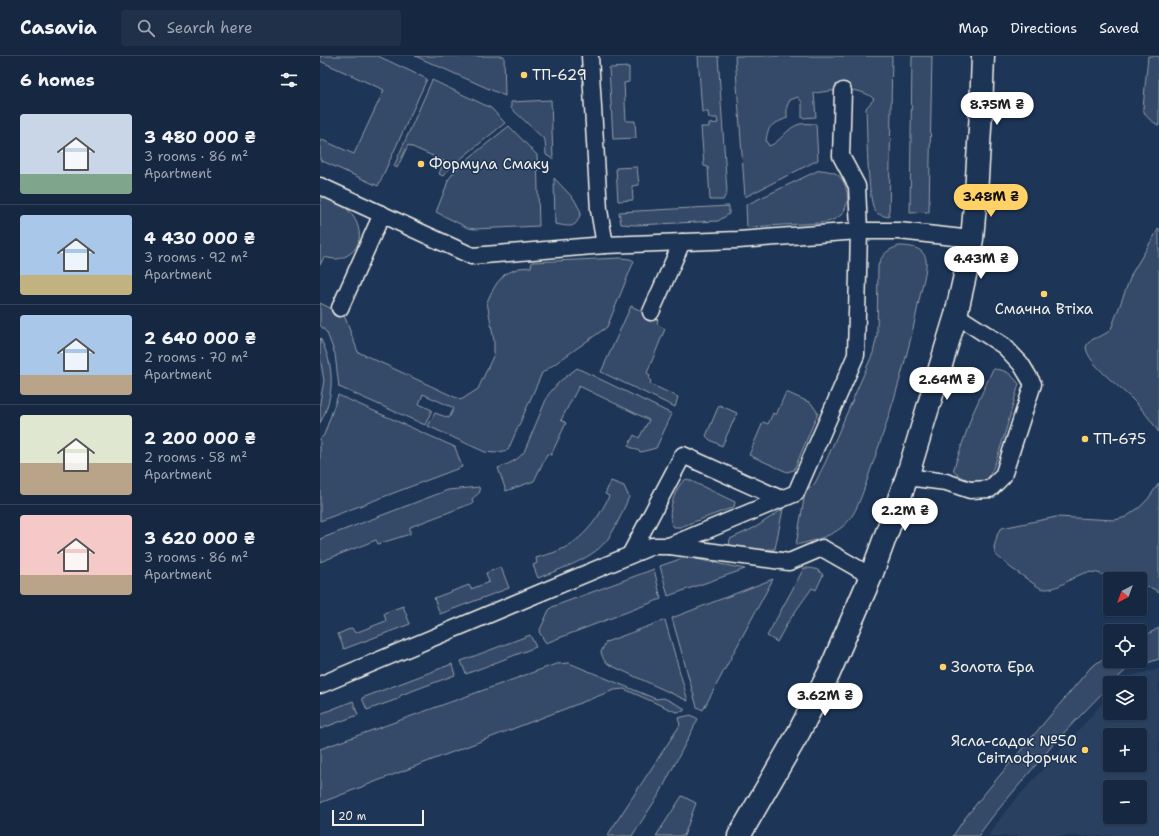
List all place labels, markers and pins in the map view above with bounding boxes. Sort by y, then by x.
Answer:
place label: ТП-629 [532,65,587,85]
marker: ТП-629 [519,70,529,80]
pin: 8.75M ₴ [960,92,1034,126]
place label: Формула Смаку [429,154,549,174]
marker: Формула Смаку [416,159,426,169]
pin: 3.48M ₴ [954,184,1028,218]
pin: 4.43M ₴ [944,246,1018,280]
marker: Смачна Втіха [1039,289,1049,299]
place label: Смачна Втіха [995,299,1094,319]
pin: 2.64M ₴ [910,367,984,401]
place label: ТП-675 [1093,429,1146,449]
marker: ТП-675 [1080,434,1090,444]
pin: 2.2M ₴ [872,498,938,532]
place label: Золота Ера [951,657,1035,677]
marker: Золота Ера [938,662,948,672]
pin: 3.62M ₴ [788,683,862,717]
place label: Ясла-садок №50 Світлофорчик [951,731,1077,768]
marker: Ясла-садок №50 Світлофорчик [1080,745,1090,755]

